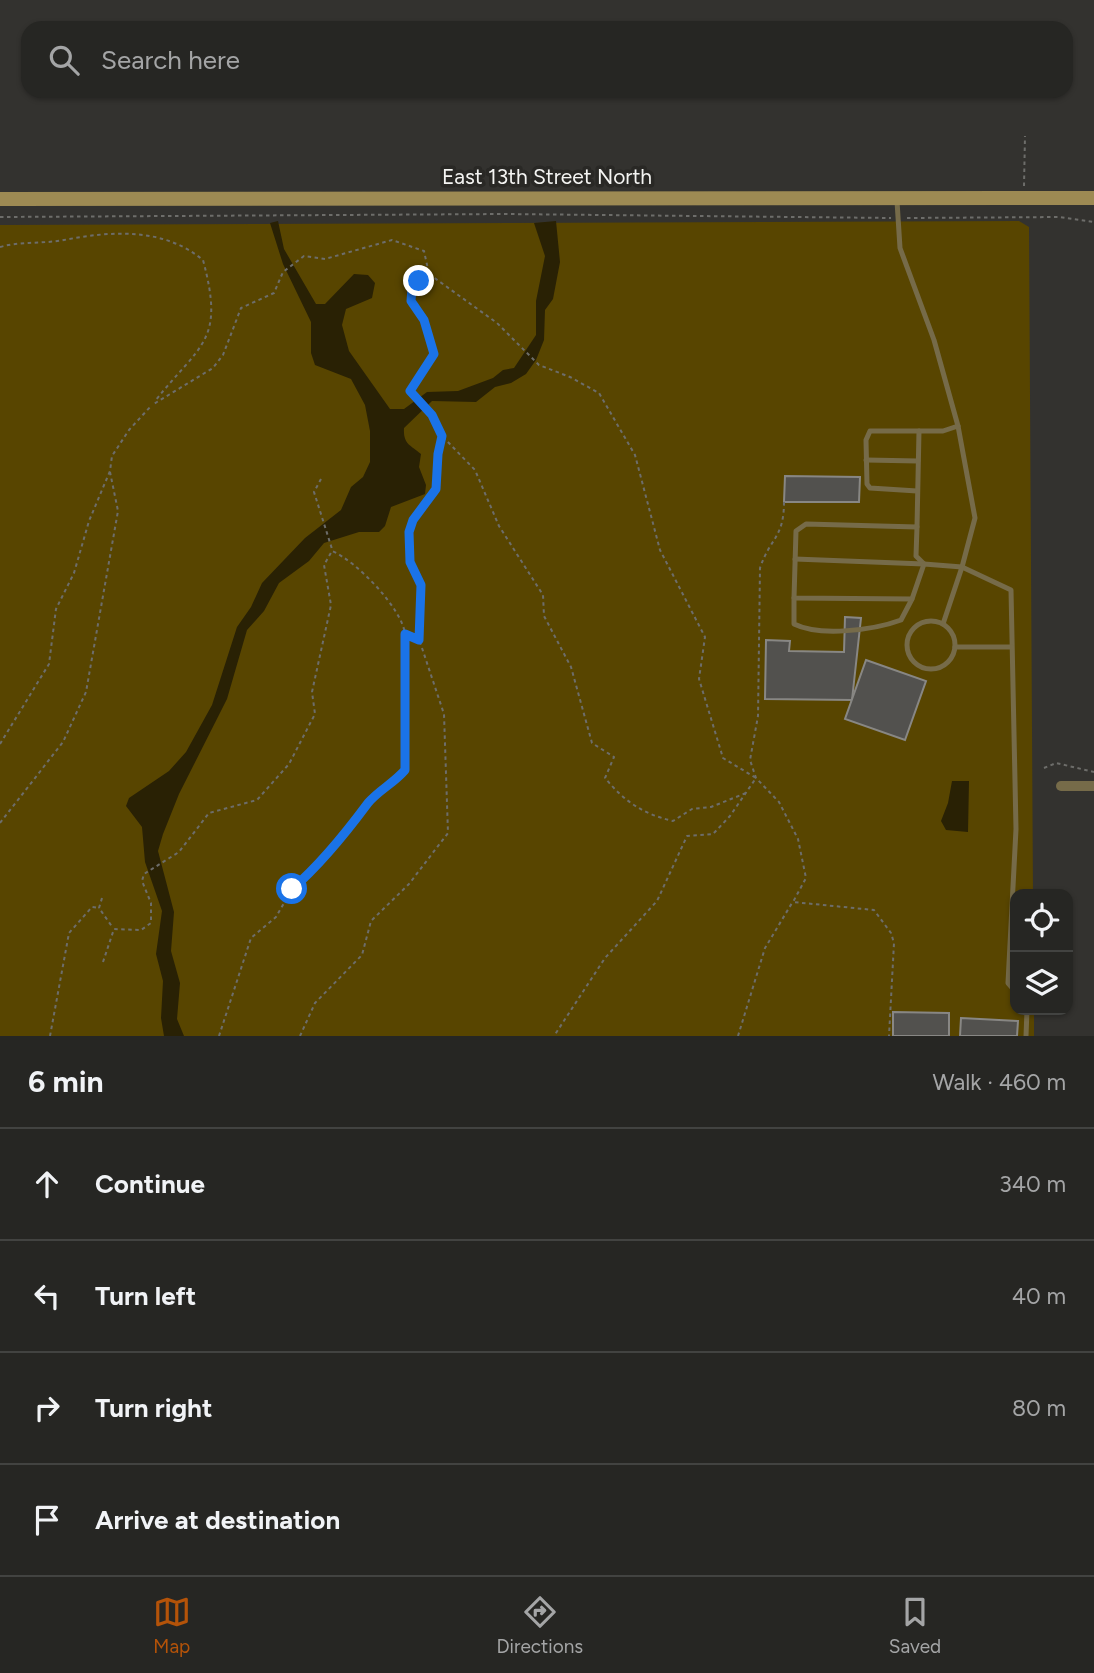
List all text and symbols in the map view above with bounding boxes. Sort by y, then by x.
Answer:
search box [21,21,1073,98]
icon: search [45,41,83,79]
text: Search here [101,44,240,76]
street label: East 13th Street North [442,164,652,189]
route end [403,265,434,296]
route start [276,873,307,904]
map controls [1010,889,1073,1015]
button: locate [1010,889,1073,952]
button: layers [1010,952,1073,1015]
text: 6 min [28,1063,104,1100]
text: Walk · 460 m [932,1068,1066,1096]
icon: ahead [28,1165,66,1203]
text: Continue [95,1168,205,1200]
text: 340 m [999,1170,1066,1198]
icon: left [28,1277,66,1315]
text: Turn left [95,1280,196,1312]
text: 40 m [1012,1282,1066,1310]
icon: right [28,1389,66,1427]
text: Turn right [95,1392,212,1424]
text: 80 m [1012,1394,1066,1422]
icon: arrive [28,1501,66,1539]
text: Arrive at destination [95,1504,340,1536]
tab: Map [153,1593,191,1658]
tab: Directions [496,1593,583,1658]
tab: Saved [889,1593,941,1658]

